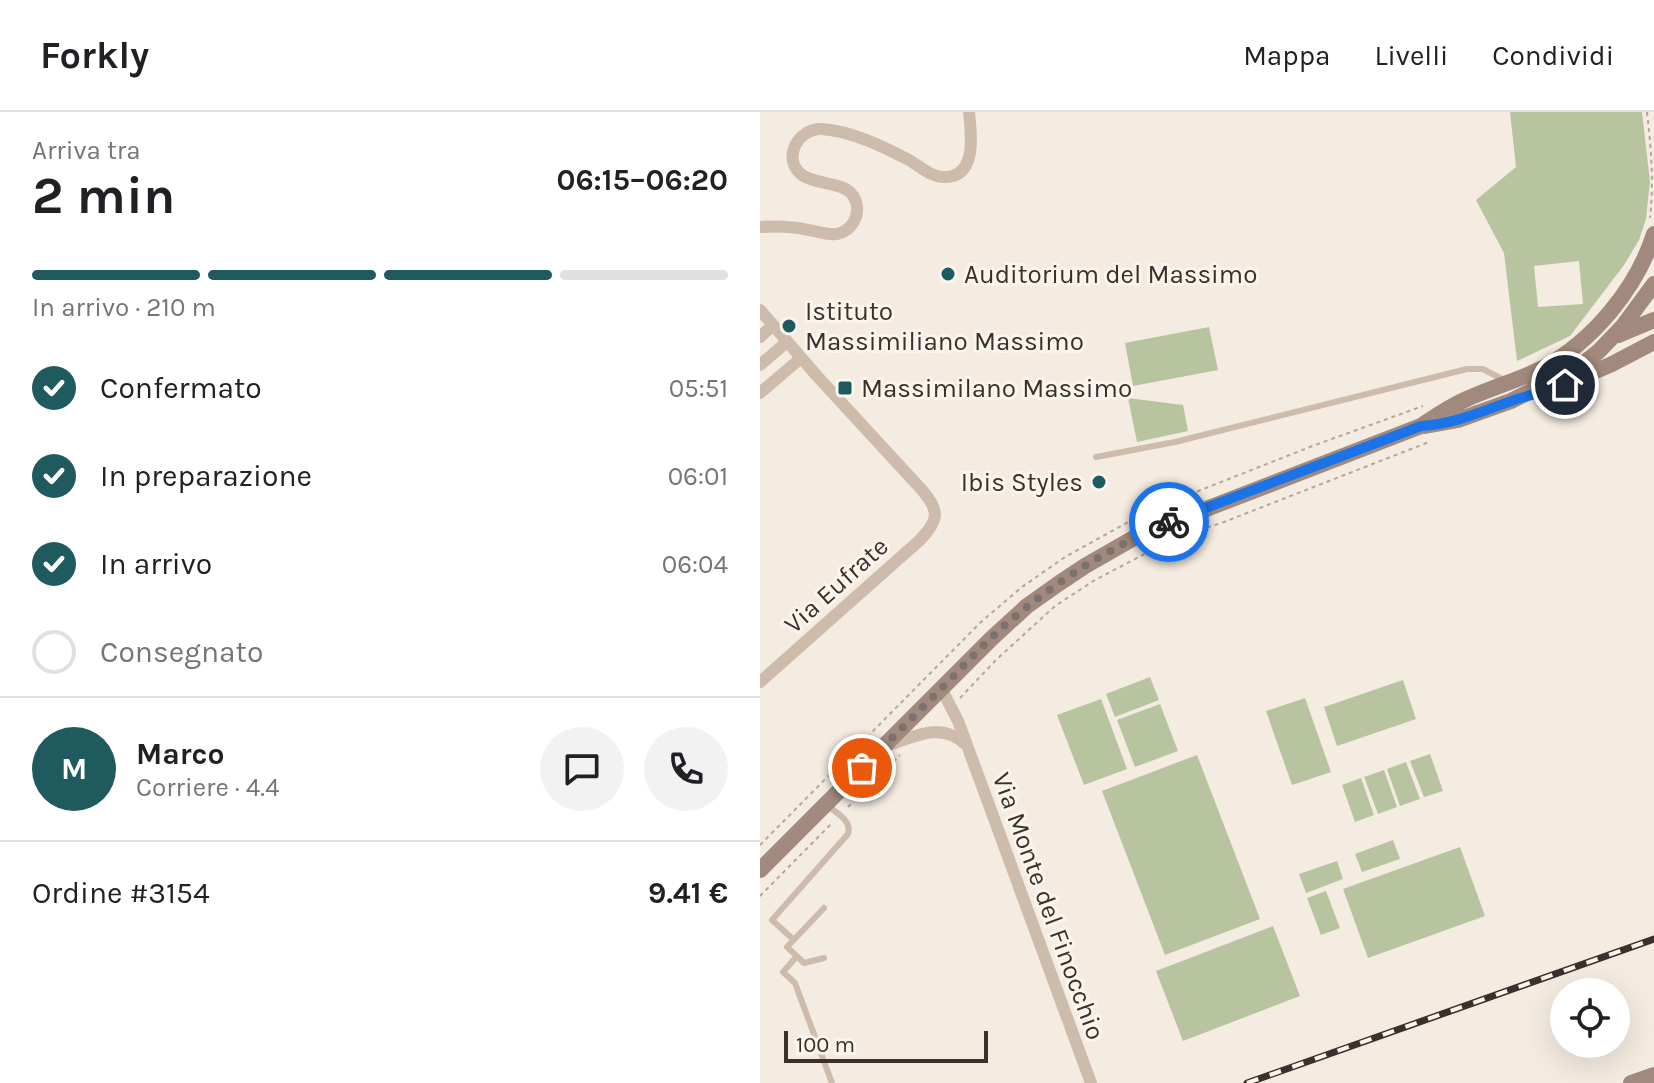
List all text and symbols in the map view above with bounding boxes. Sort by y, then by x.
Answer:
text: Forkly [40,33,149,78]
text: Mappa [1243,39,1330,72]
text: Livelli [1374,39,1448,72]
text: Condividi [1492,39,1614,72]
text: Arriva tra [32,135,141,166]
text: 06:15–06:20 [556,162,728,198]
text: 2 min [32,165,175,226]
place label: Auditorium del Massimo [964,259,1257,290]
marker: Auditorium del Massimo [939,265,957,283]
text: In arrivo · 210 m [32,292,216,323]
place label: Istituto Massimiliano Massimo [805,296,1084,357]
marker: Istituto Massimiliano Massimo [780,317,798,335]
pin [1531,351,1599,419]
icon: home [1543,363,1587,407]
icon: check [32,366,76,410]
text: Confermato [100,370,262,406]
text: 05:51 [669,373,728,404]
place label: Massimilano Massimo [861,373,1132,404]
marker: Massimilano Massimo [836,379,854,397]
icon: check [32,454,76,498]
text: In preparazione [100,458,312,494]
text: 06:01 [668,461,728,492]
place label: Ibis Styles [961,467,1083,498]
marker: Ibis Styles [1090,473,1108,491]
courier [1129,482,1209,562]
icon: bike [1147,500,1191,544]
street label: Via Eufrate [778,531,895,640]
icon: check [32,542,76,586]
text: In arrivo [100,546,212,582]
text: 06:04 [662,549,728,580]
text: Consegnato [100,634,263,670]
button: chat [540,727,624,811]
button: phone [644,727,728,811]
pin [828,734,896,802]
text: Marco [136,736,224,772]
icon: bag [840,746,884,790]
text: M [61,751,87,787]
street label: Via Monte del Finocchio [986,768,1111,1044]
text: Corriere · 4.4 [136,772,279,803]
text: Ordine #3154 [32,875,210,911]
text: 9.41 € [648,875,728,911]
map controls [1550,978,1630,1058]
button: locate [1550,978,1630,1058]
scale bar [784,1027,988,1063]
text: 100 m [796,1032,855,1058]

